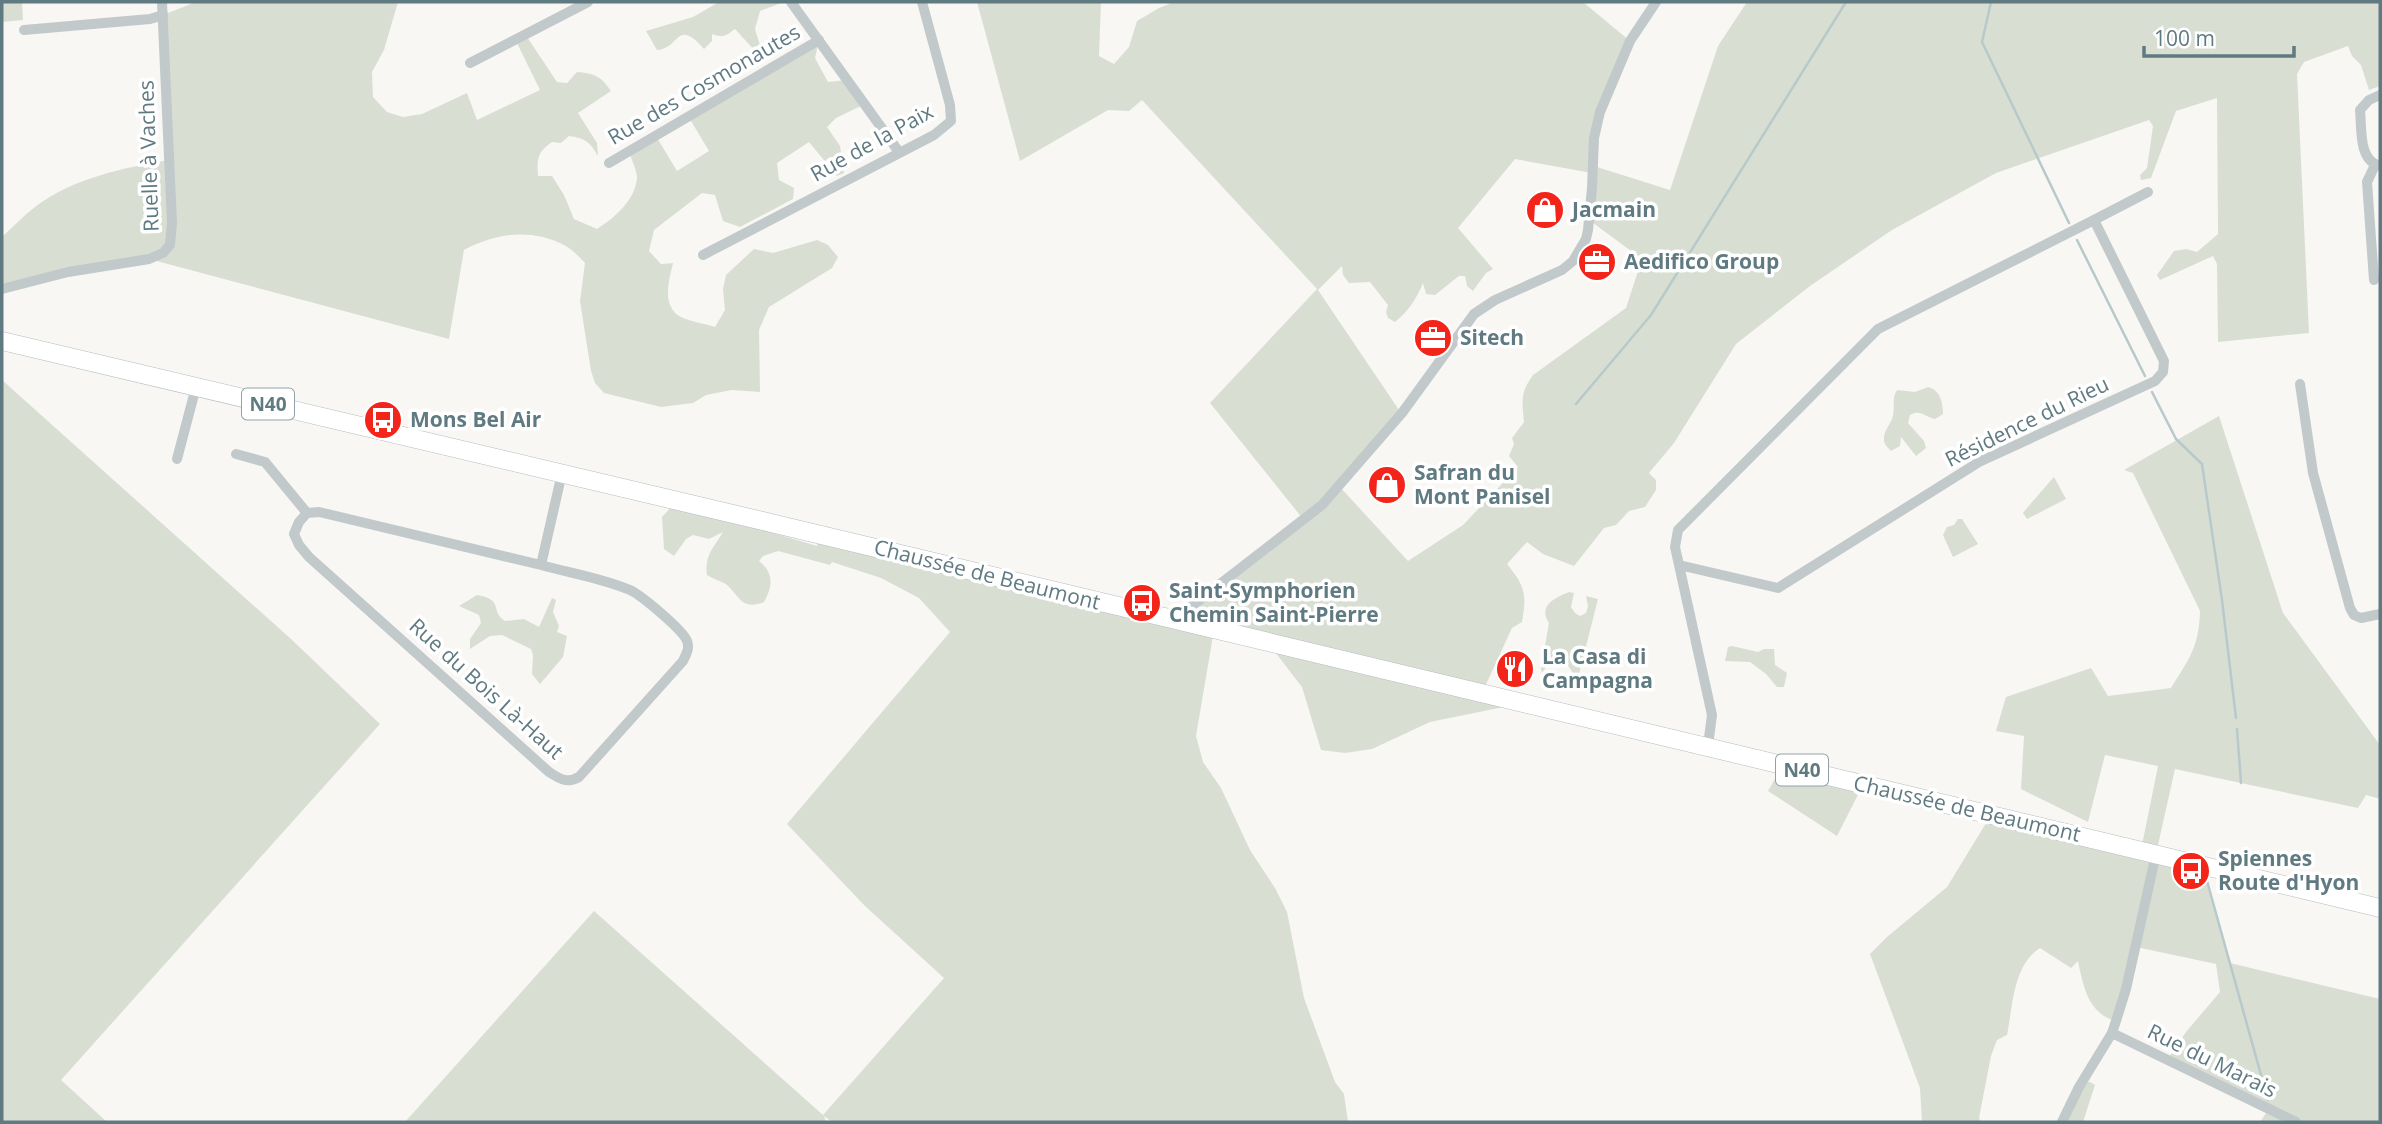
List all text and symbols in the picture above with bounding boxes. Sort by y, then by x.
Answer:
scale bar [2144,14,2294,58]
street label: Rue des Cosmonautes [602,18,805,151]
text: 100 m [2154,24,2215,52]
street label: Ruelle à Vaches [131,80,165,232]
street label: Rue de la Paix [805,97,938,187]
shop icon: Jacmain [1524,189,1566,231]
place label: Jacmain [1570,195,1656,223]
office icon: Aedifico Group [1576,241,1618,283]
place label: Aedifico Group [1624,247,1779,275]
office icon: Sitech [1412,317,1454,359]
place label: Sitech [1460,323,1524,351]
street label: Résidence du Rieu [1940,369,2113,473]
road number: N40 [242,388,294,420]
bus stop icon: Mons Bel Air [362,399,404,441]
place label: Mons Bel Air [410,405,542,433]
place label: Safran du Mont Panisel [1414,458,1551,510]
shop icon: Safran du Mont Panisel [1366,464,1408,506]
street label: Chaussée de Beaumont [871,532,1103,616]
place label: Saint-Symphorien Chemin Saint-Pierre [1169,576,1379,628]
bus stop icon: Saint-Symphorien Chemin Saint-Pierre [1121,582,1163,624]
street label: Rue du Bois Là-Haut [404,612,570,765]
place label: La Casa di Campagna [1542,642,1653,694]
restaurant icon: La Casa di Campagna [1494,648,1536,690]
road number: N40 [1776,754,1828,786]
street label: Chaussée de Beaumont [1851,768,2083,848]
place label: Spiennes Route d'Hyon [2218,844,2359,896]
bus stop icon: Spiennes Route d'Hyon [2170,850,2212,892]
street label: Rue du Marais [2143,1017,2282,1103]

